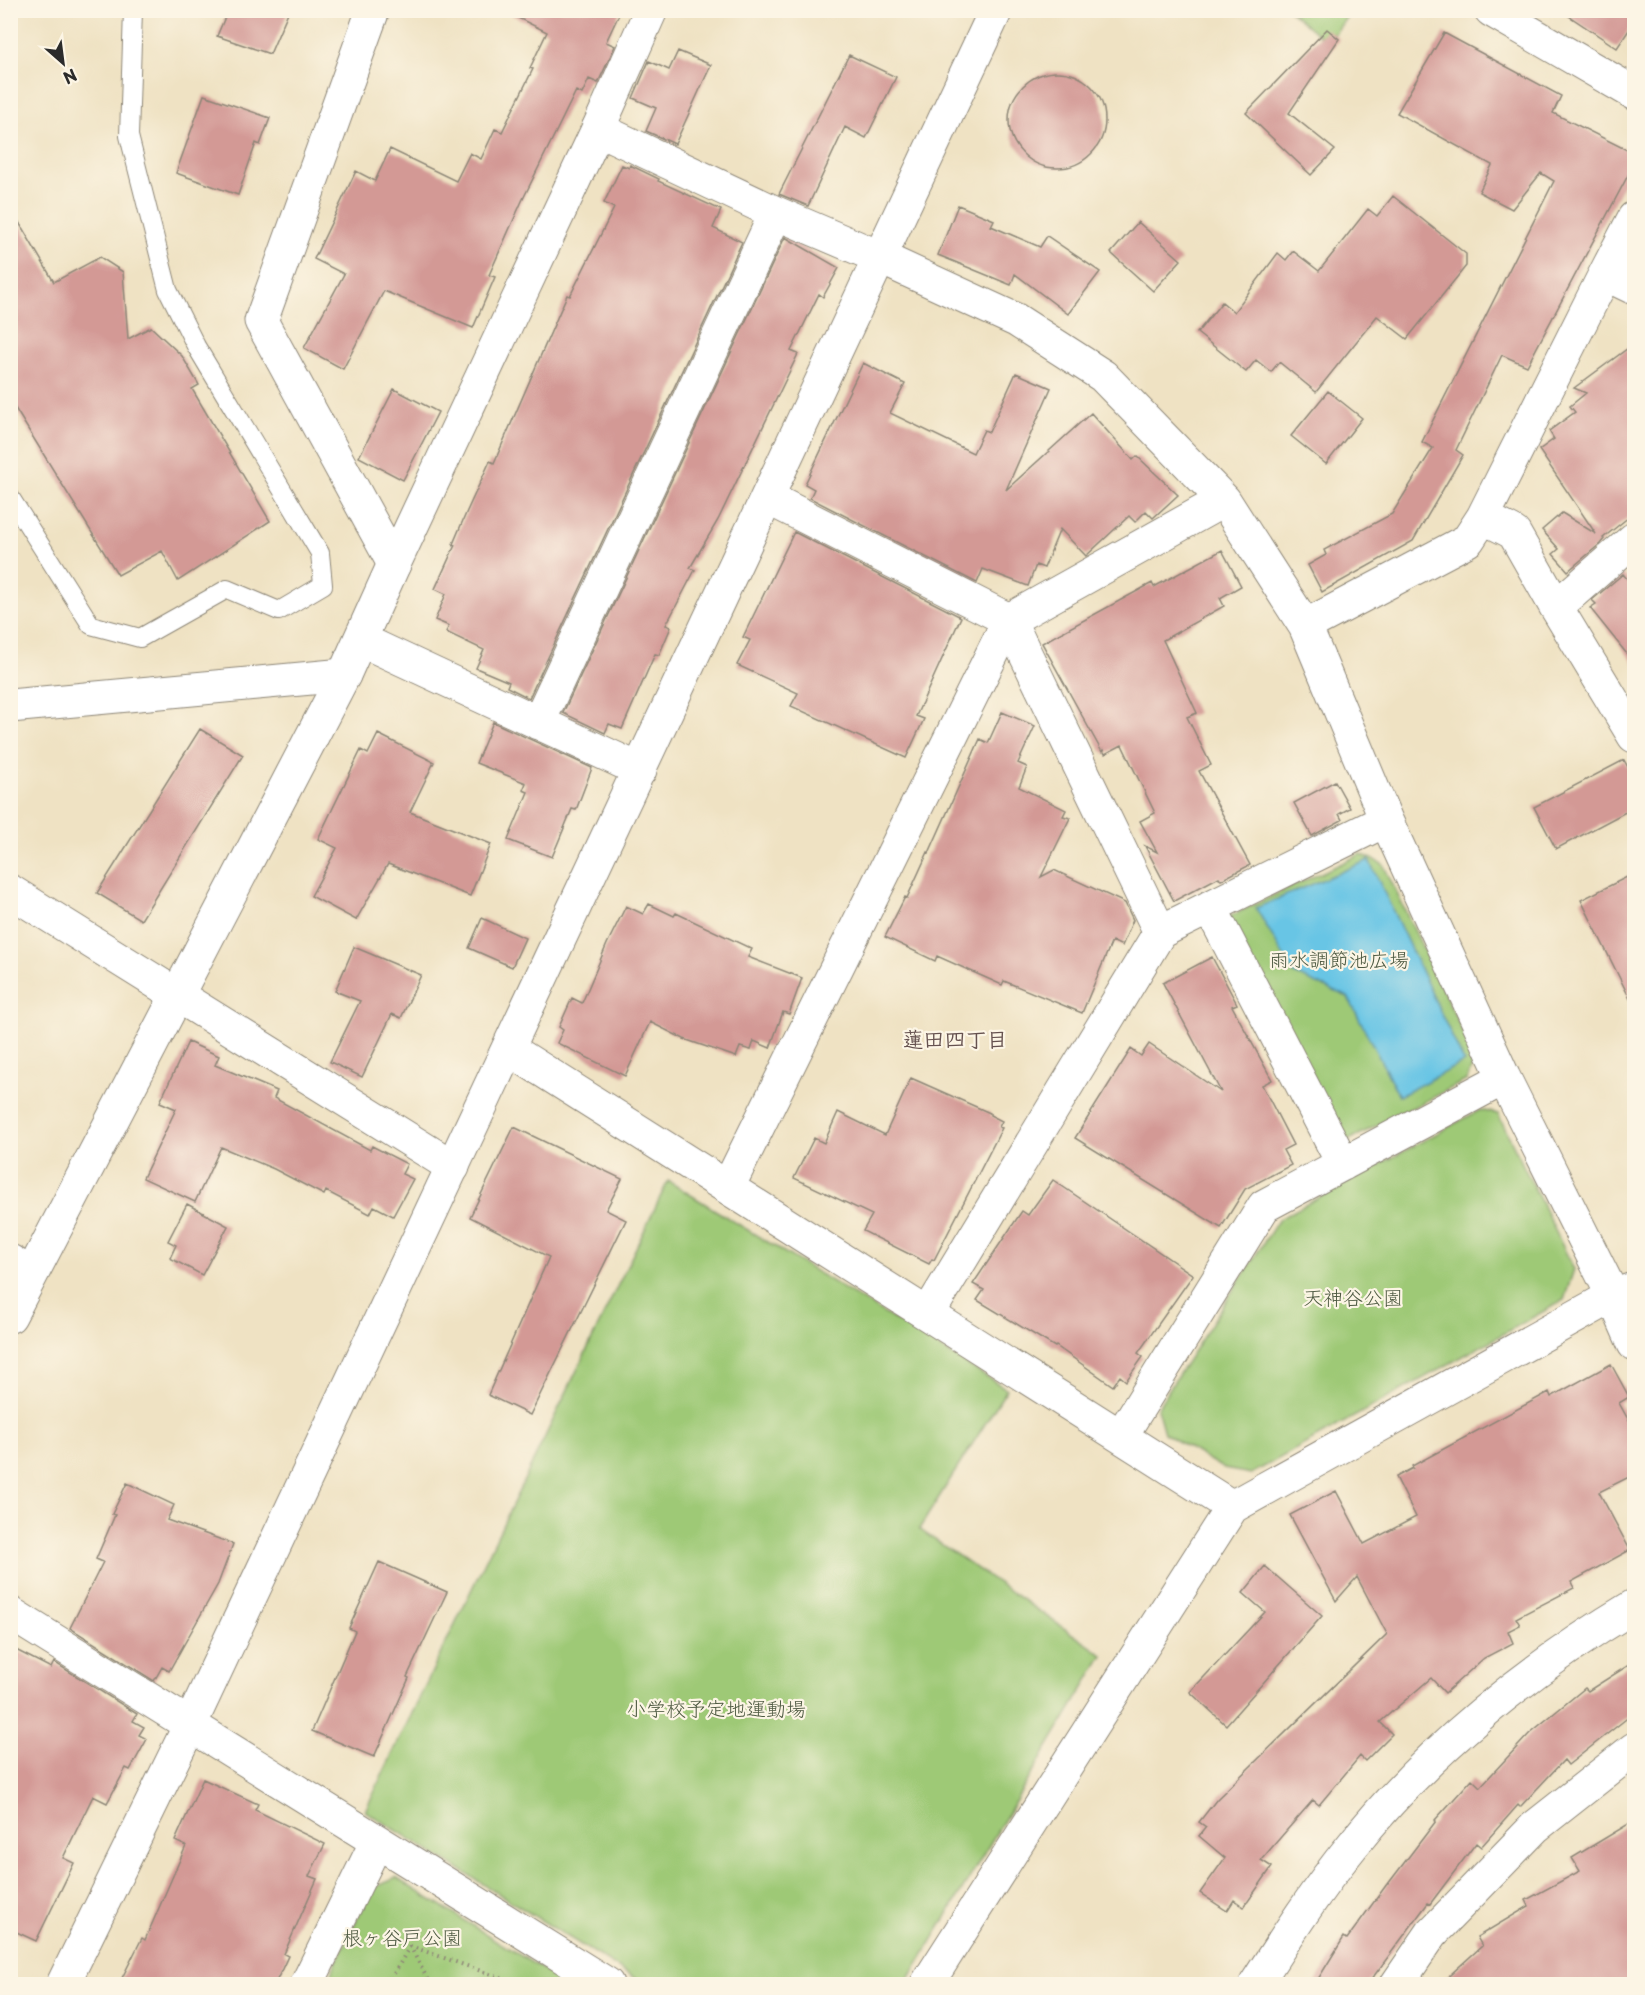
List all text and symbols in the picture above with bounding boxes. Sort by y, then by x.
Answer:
north arrow [33,33,93,93]
text: N [59,64,82,91]
park label: 雨水調節池広場 [1269,944,1409,974]
district label: 蓮田四丁目 [903,1022,1008,1054]
park label: 天神谷公園 [1303,1282,1403,1312]
park label: 小学校予定地運動場 [626,1693,806,1723]
park label: 根ヶ谷戸公園 [342,1922,462,1952]

